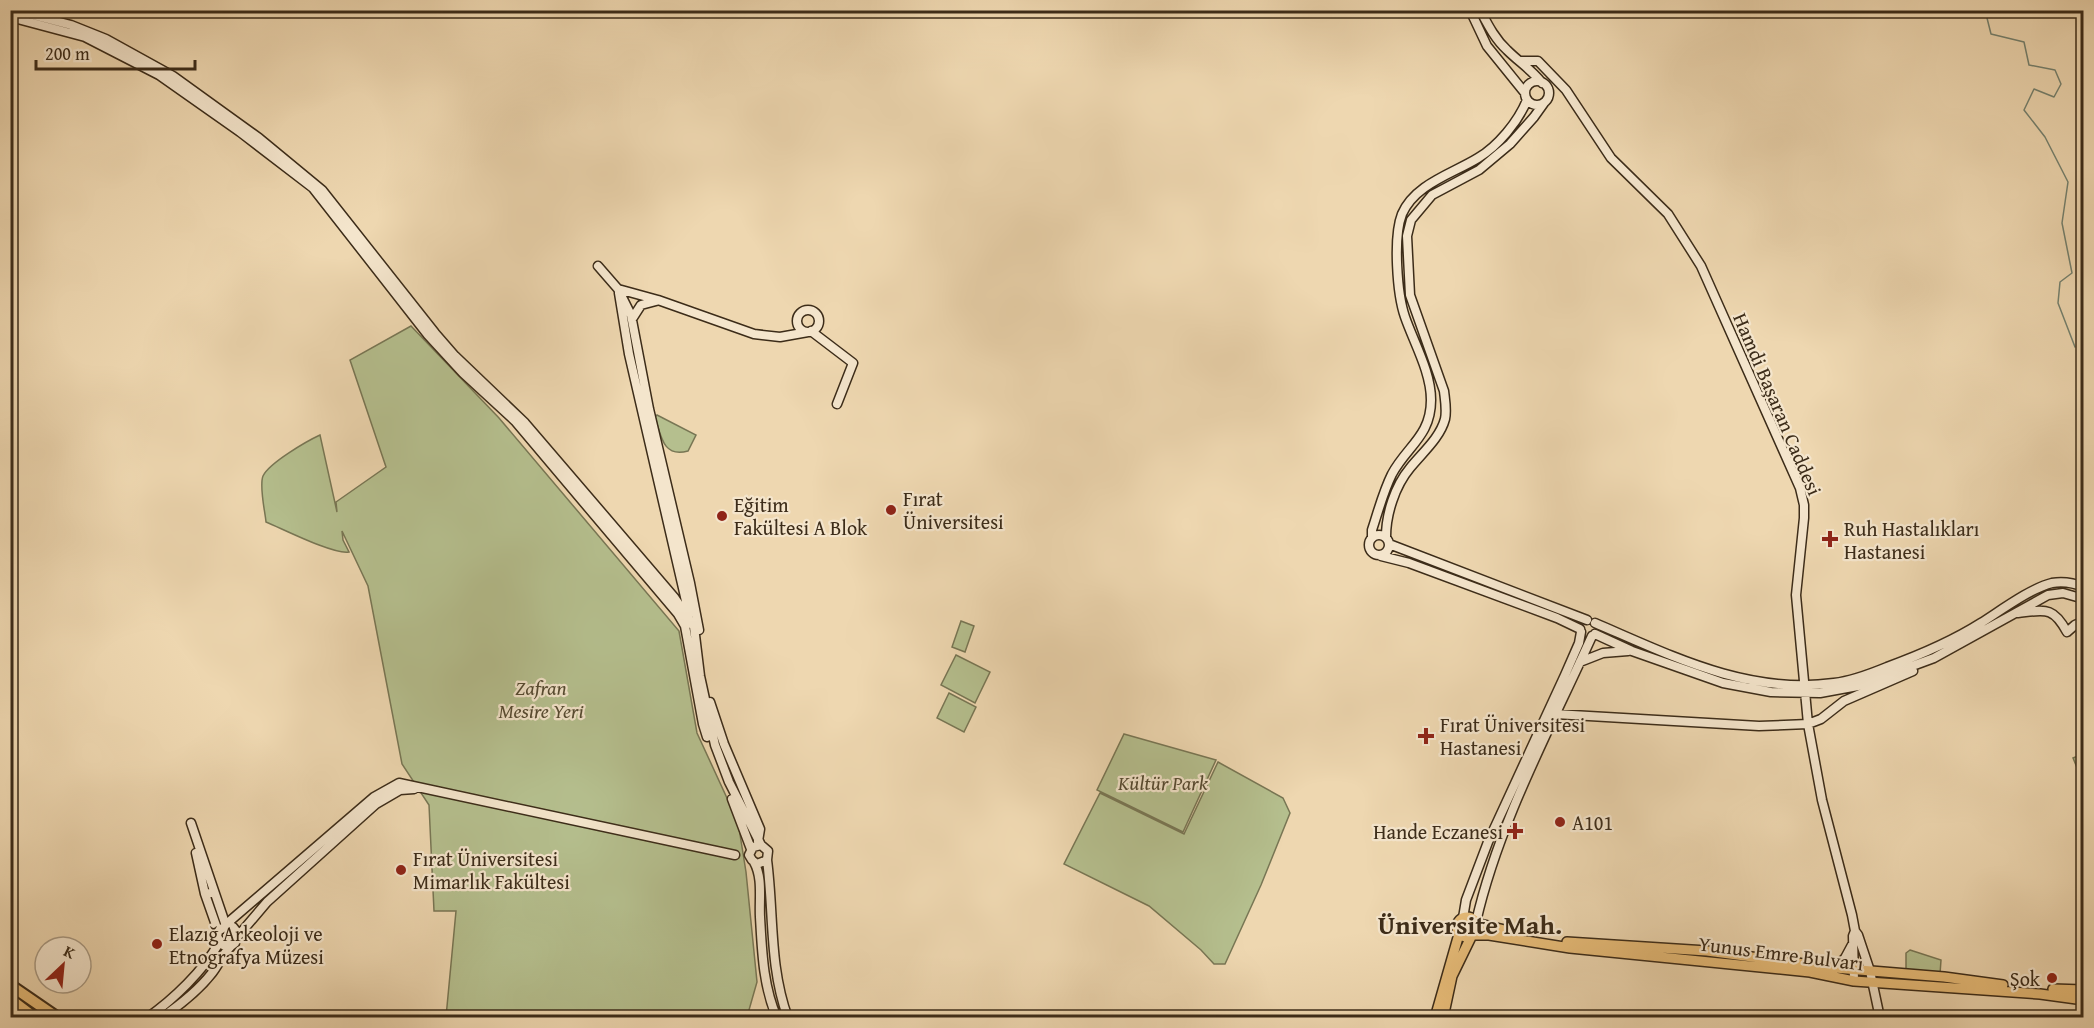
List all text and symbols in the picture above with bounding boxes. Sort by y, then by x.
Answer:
scale bar [36,33,195,71]
text: 200 m [45,40,90,67]
street label: Hamdi Başaran Caddesi [1726,308,1830,500]
place label: Fırat Üniversitesi [903,484,1004,536]
place label: Eğitim Fakültesi A Blok [734,490,868,542]
marker: Fırat Üniversitesi [884,503,898,517]
marker: Eğitim Fakültesi A Blok [715,509,729,523]
place label: Ruh Hastalıkları Hastanesi [1844,514,1980,566]
marker: Ruh Hastalıkları Hastanesi [1821,530,1839,548]
park label: Zafran Mesire Yeri [498,673,584,725]
place label: Fırat Üniversitesi Hastanesi [1440,710,1585,762]
marker: Fırat Üniversitesi Hastanesi [1417,727,1435,745]
park label: Kültür Park [1117,768,1209,797]
place label: A101 [1572,808,1613,837]
marker: A101 [1553,815,1567,829]
place label: Hande Eczanesi [1373,817,1503,846]
marker: Hande Eczanesi [1508,824,1522,838]
place label: Fırat Üniversitesi Mimarlık Fakültesi [413,844,570,896]
marker: Fırat Üniversitesi Mimarlık Fakültesi [394,863,408,877]
district label: Üniversite Mah. [1378,905,1562,944]
place label: Elazığ Arkeoloji ve Etnografya Müzesi [169,919,324,971]
street label: Yunus Emre Bulvarı [1697,928,1866,978]
north arrow [33,935,93,995]
marker: Elazığ Arkeoloji ve Etnografya Müzesi [150,937,164,951]
text: K [60,939,80,965]
place label: Şok [2010,964,2041,993]
marker: Şok [2045,971,2059,985]

